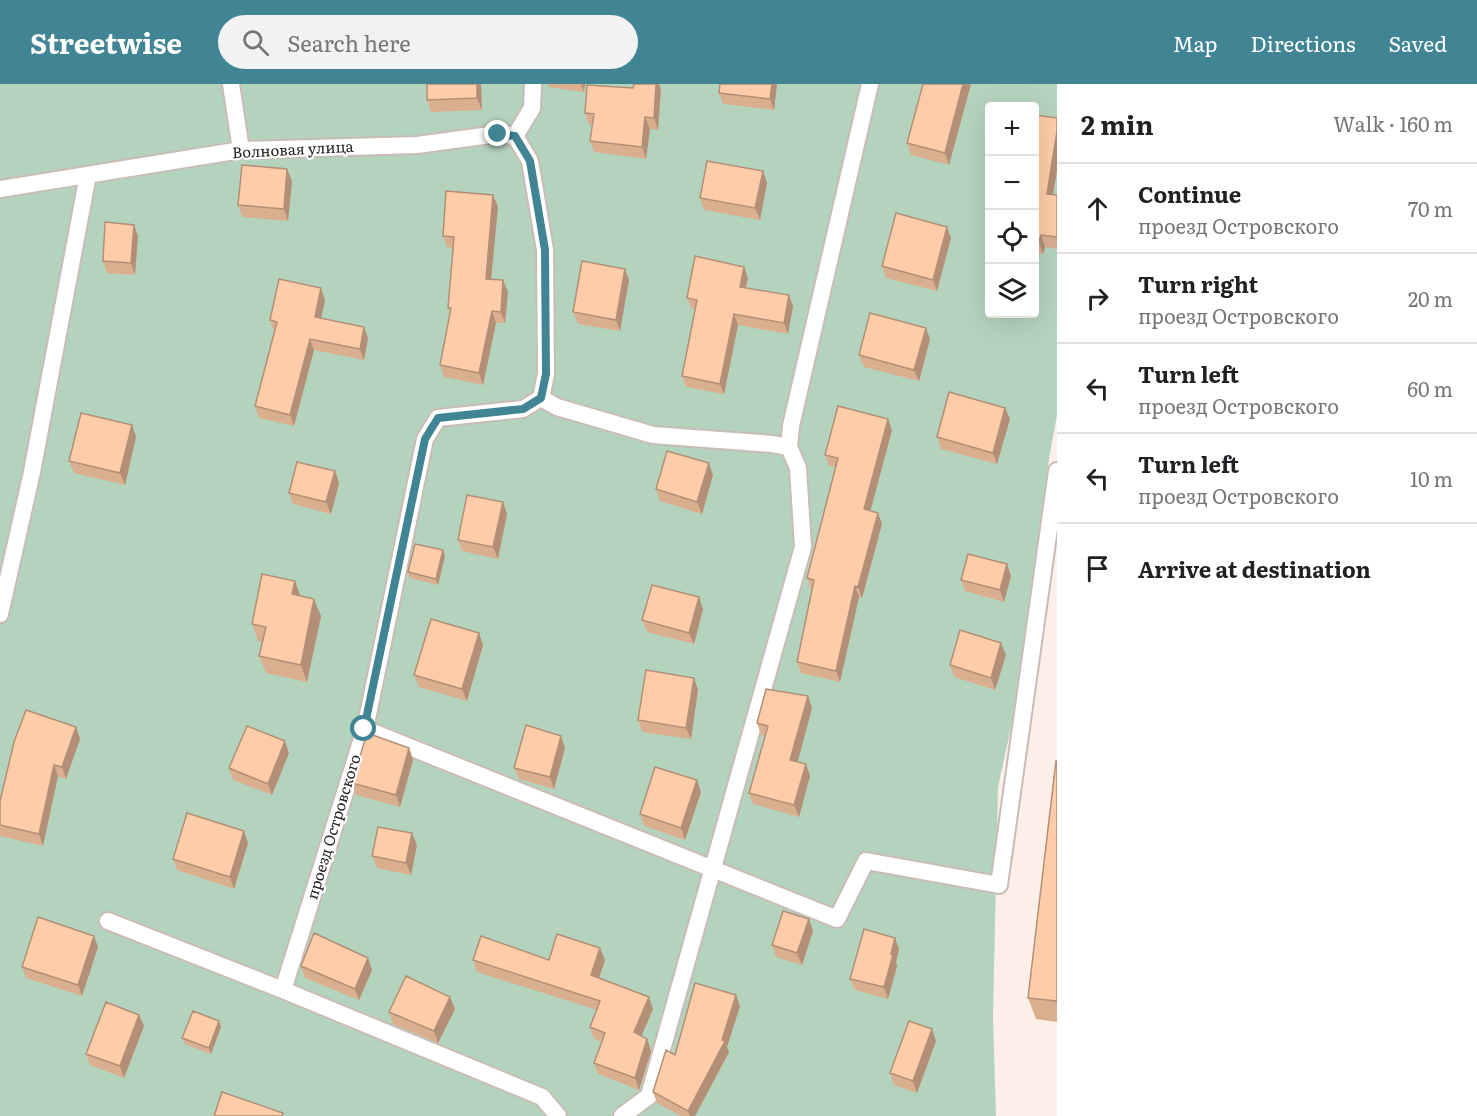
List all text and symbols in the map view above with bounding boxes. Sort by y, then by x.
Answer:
search box [218,15,638,69]
text: Streetwise [30,21,182,63]
icon: search [239,26,272,59]
text: Search here [287,26,411,59]
text: Map [1173,27,1218,58]
text: Directions [1251,27,1356,58]
text: Saved [1389,27,1447,58]
map controls [985,102,1039,318]
button: + [985,102,1039,156]
text: 2 min [1081,104,1154,143]
text: Walk · 160 m [1333,108,1453,138]
route end [484,120,510,146]
street label: Волновая улица [232,134,355,163]
button: − [985,156,1039,210]
text: Continue [1138,177,1241,210]
icon: ahead [1081,192,1114,225]
text: 70 m [1408,193,1453,223]
button: locate [985,210,1039,264]
text: проезд Островского [1138,210,1339,240]
button: layers [985,264,1039,318]
text: Turn right [1138,267,1258,300]
icon: right [1081,282,1114,315]
text: 20 m [1408,283,1453,313]
text: проезд Островского [1138,300,1339,330]
text: Turn left [1138,357,1239,390]
icon: left [1081,372,1114,405]
text: 60 m [1407,373,1453,403]
text: проезд Островского [1138,390,1339,420]
text: Turn left [1138,447,1239,480]
icon: left [1081,462,1114,495]
text: 10 m [1410,463,1453,493]
text: проезд Островского [1138,480,1339,510]
icon: arrive [1081,552,1114,585]
text: Arrive at destination [1138,552,1371,585]
route start [350,715,376,741]
street label: проезд Островского [300,751,366,902]

